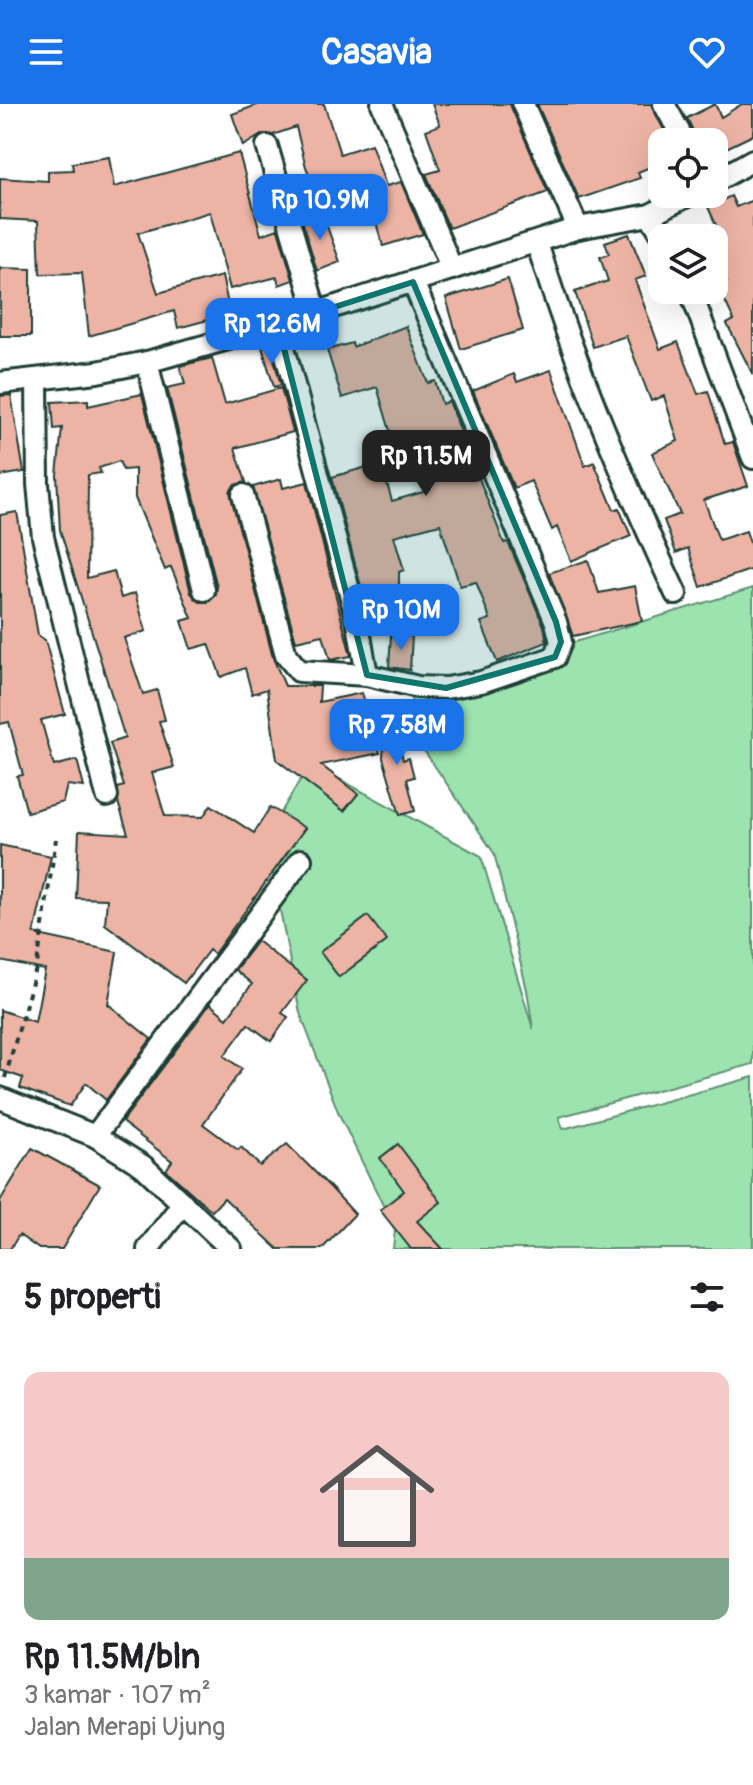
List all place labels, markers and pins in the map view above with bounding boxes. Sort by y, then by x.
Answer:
pin: Rp 10.9M [237,174,403,242]
pin: Rp 12.6M [189,298,355,366]
pin: Rp 11.5M [343,430,509,498]
pin: Rp 10M [336,584,466,652]
pin: Rp 7.58M [314,699,480,767]

